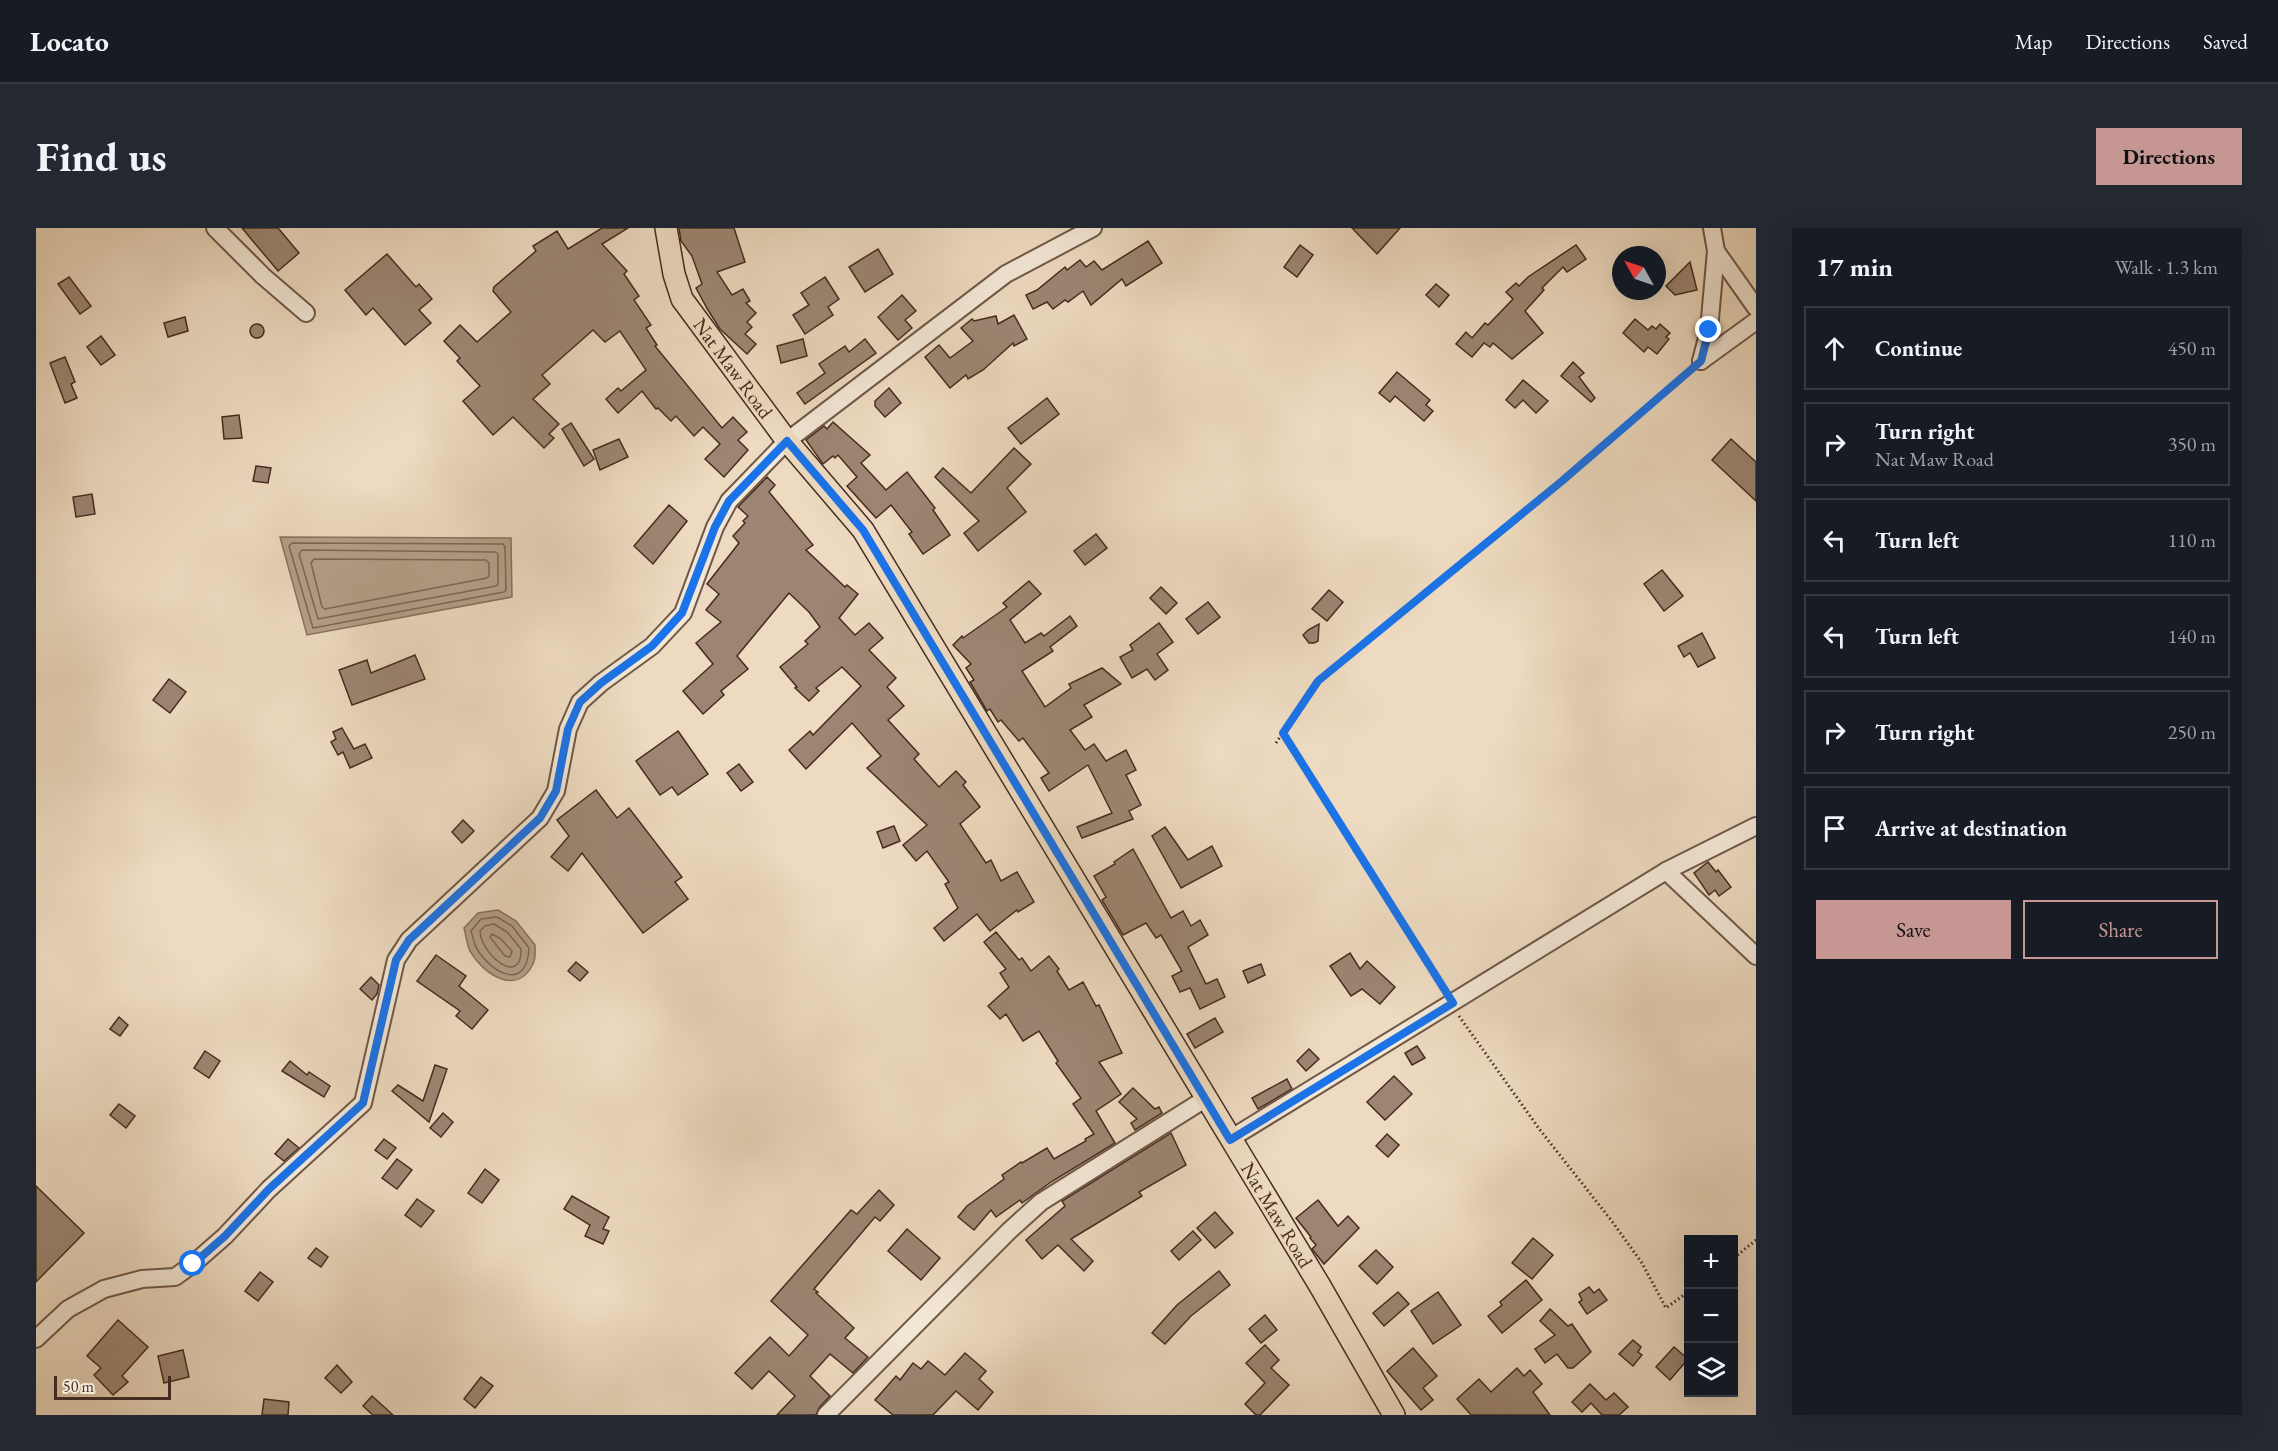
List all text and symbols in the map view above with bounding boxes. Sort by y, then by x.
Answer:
text: Locato [30,23,109,59]
text: Map [2015,28,2052,55]
text: Directions [2085,28,2170,55]
text: Saved [2203,28,2248,55]
button: Directions [2096,128,2242,185]
text: Find us [36,129,167,184]
north arrow [1612,246,1666,300]
text: 17 min [1816,250,1893,284]
text: Walk · 1.3 km [2115,254,2218,280]
street label: Nat Maw Road [687,313,779,424]
route end [1695,316,1721,342]
icon: ahead [1818,332,1851,365]
text: Continue [1875,334,1962,363]
text: 450 m [2168,335,2216,361]
text: Turn right [1875,417,1974,446]
icon: right [1818,428,1851,461]
text: 350 m [2168,431,2216,457]
text: Nat Maw Road [1875,446,1994,472]
icon: left [1818,524,1851,557]
text: Turn left [1875,526,1959,555]
text: 110 m [2168,527,2216,553]
icon: left [1818,620,1851,653]
text: Turn left [1875,622,1959,651]
text: 140 m [2168,623,2216,649]
icon: right [1818,716,1851,749]
text: Turn right [1875,718,1974,747]
text: 250 m [2168,719,2216,745]
icon: arrive [1818,812,1851,845]
text: Arrive at destination [1875,814,2067,843]
button: Save [1816,900,2011,959]
button: Share [2023,900,2218,959]
street label: Nat Maw Road [1235,1157,1319,1273]
map controls [1684,1235,1738,1397]
button: + [1684,1235,1738,1289]
route start [179,1250,205,1276]
button: − [1684,1289,1738,1343]
button: layers [1684,1343,1738,1397]
scale bar [54,1373,171,1400]
text: 50 m [63,1376,94,1397]

